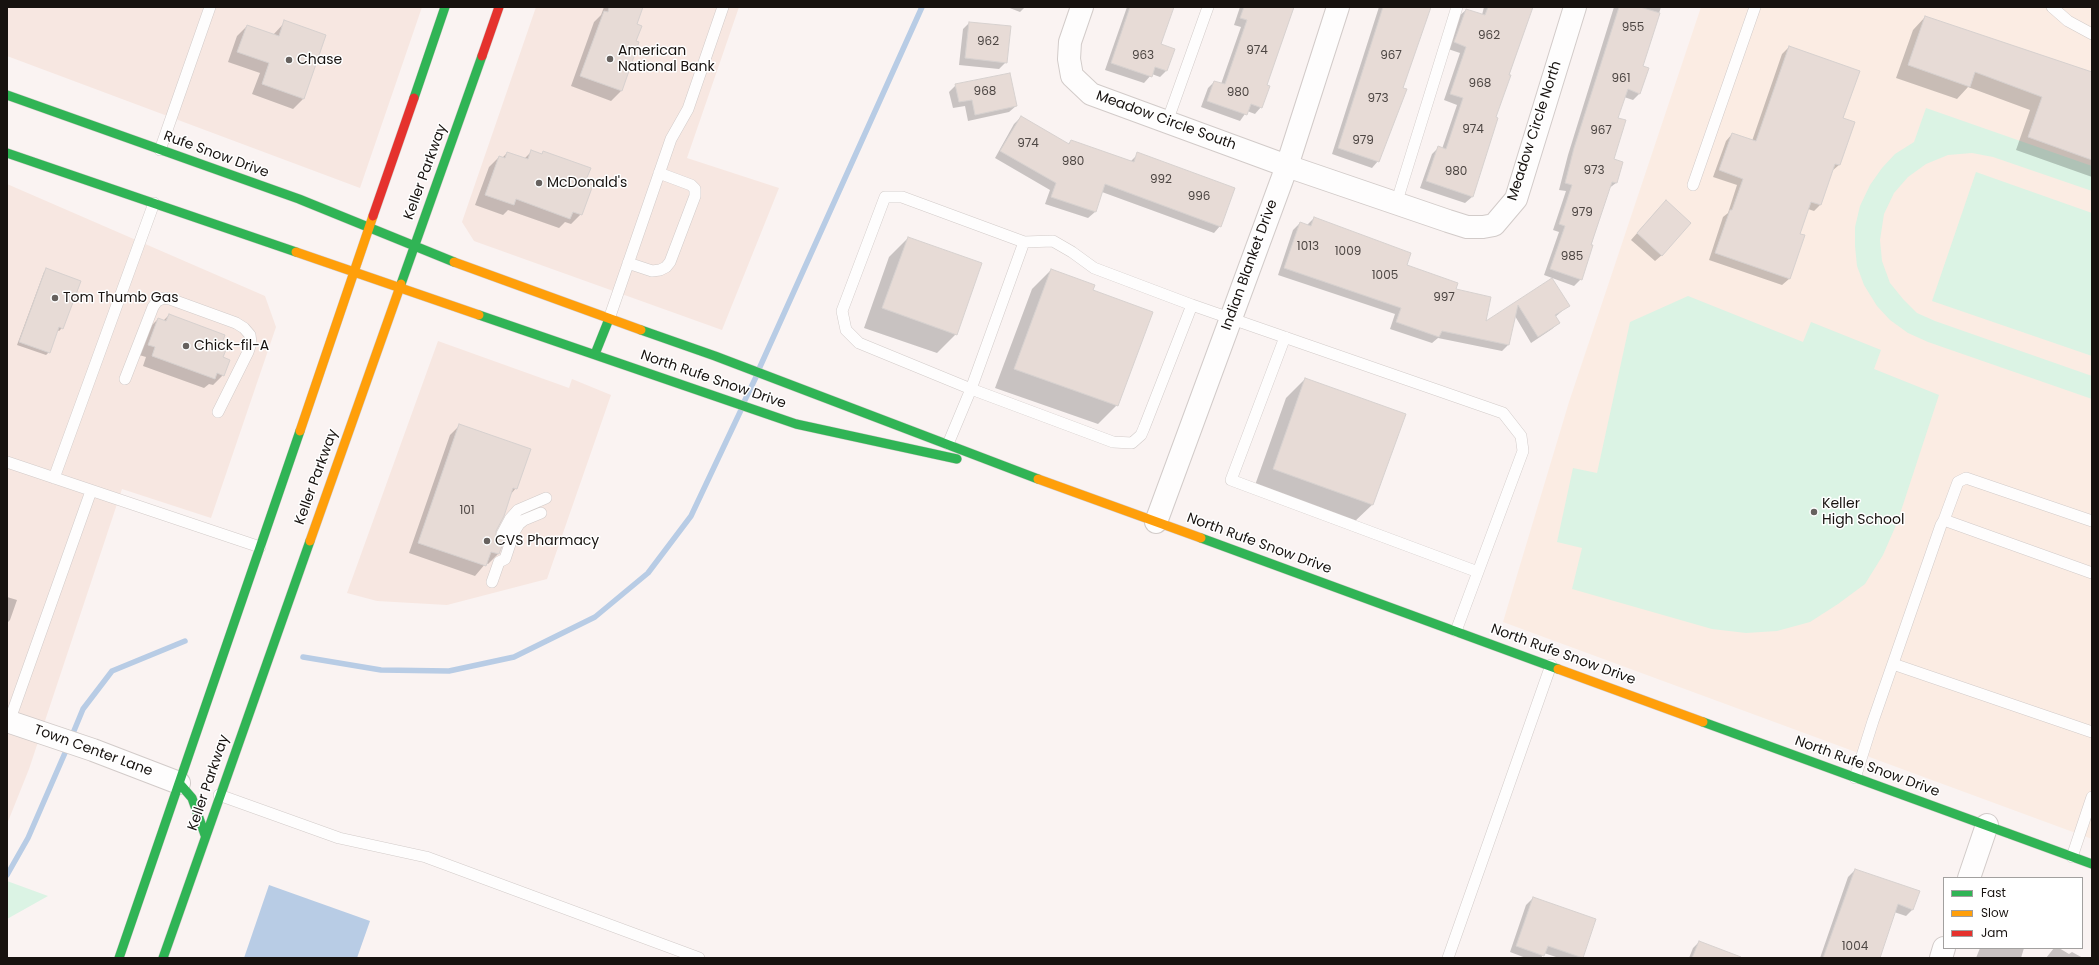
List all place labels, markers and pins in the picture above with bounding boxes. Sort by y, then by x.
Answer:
place label: American National Bank [618,43,715,76]
place label: Chase [297,52,342,68]
marker: American National Bank [605,54,615,64]
marker: Chase [284,55,294,65]
place label: McDonald's [547,175,627,191]
marker: McDonald's [534,178,544,188]
place label: Tom Thumb Gas [63,290,178,306]
marker: Tom Thumb Gas [50,293,60,303]
place label: Chick-fil-A [194,338,269,354]
marker: Chick-fil-A [181,341,191,351]
place label: Keller High School [1822,496,1904,528]
marker: Keller High School [1809,507,1819,517]
place label: CVS Pharmacy [495,533,599,549]
marker: CVS Pharmacy [482,536,492,546]

